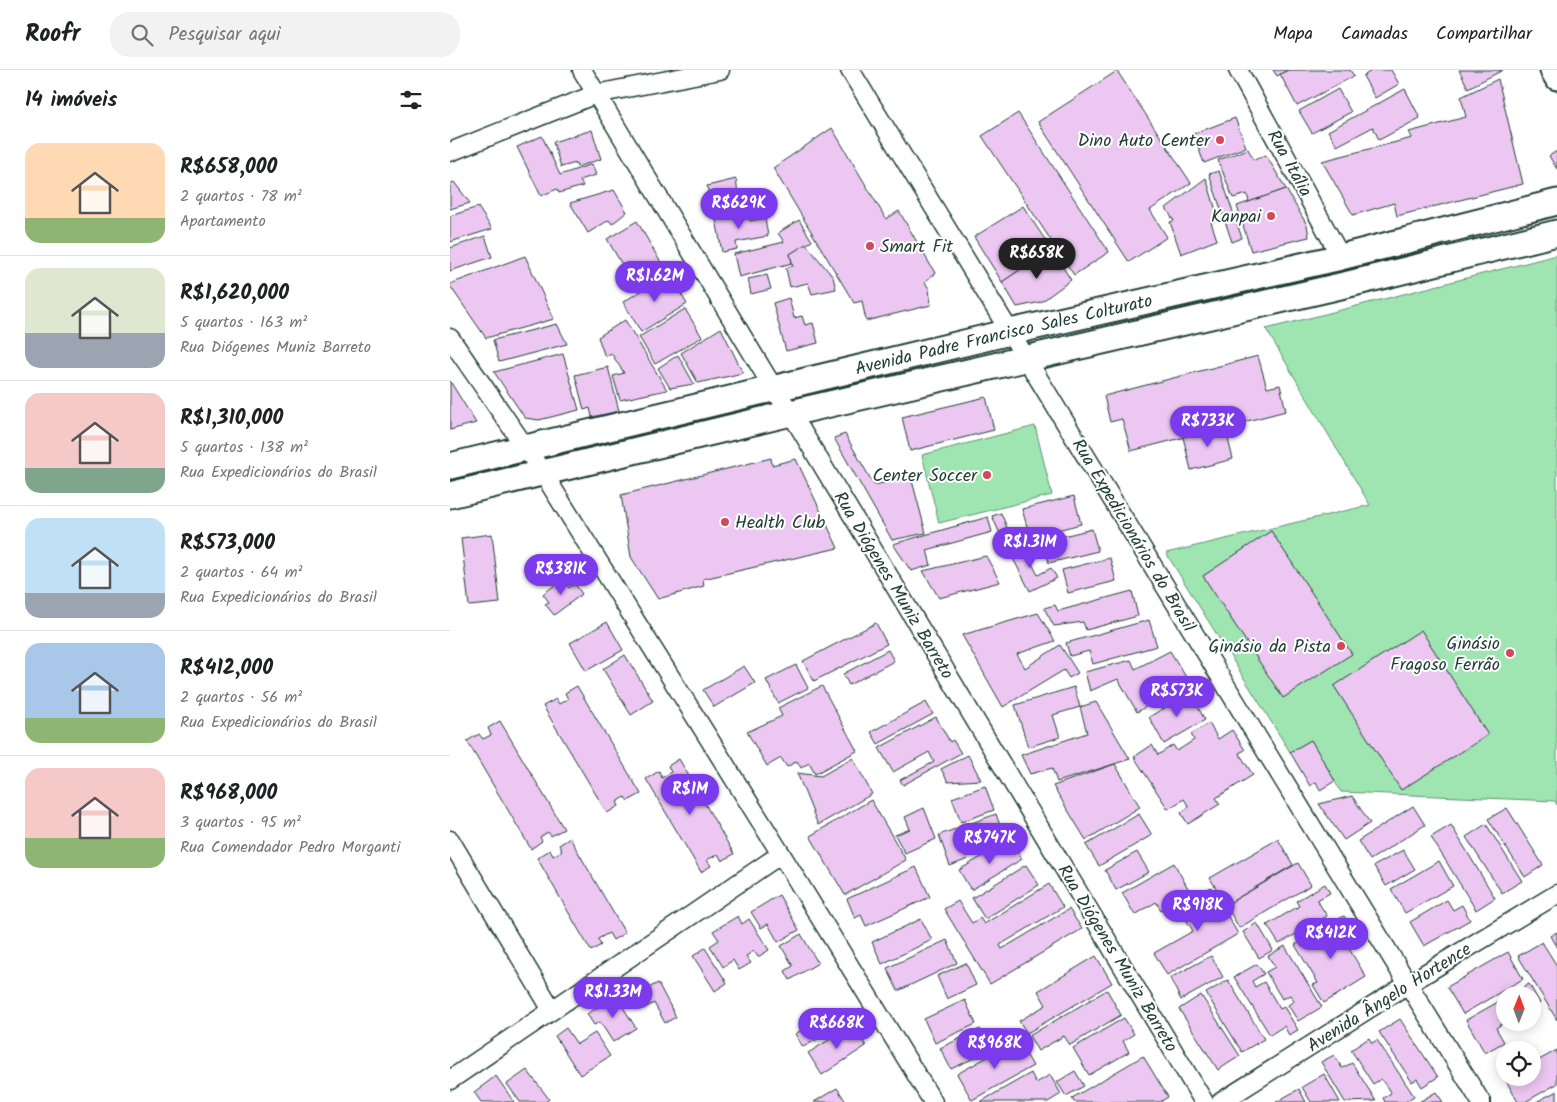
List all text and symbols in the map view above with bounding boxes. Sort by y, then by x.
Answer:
search box [110,12,460,57]
text: Roofr [25,15,80,54]
text: Pesquisar aqui [168,20,281,50]
text: Mapa [1273,20,1313,49]
text: Camadas [1341,20,1408,49]
text: Compartilhar [1436,20,1532,49]
icon: search [128,21,156,49]
text: 14 imóveis [25,84,117,117]
icon: filters [397,86,425,114]
street label: Rua Itália [1258,125,1319,203]
place label: Dino Auto Center [1078,127,1211,156]
marker: Dino Auto Center [1214,134,1226,146]
text: R$658,000 [180,151,277,184]
icon: home [65,163,125,223]
text: 2 quartos · 78 m² [180,184,302,209]
pin: R$629K [698,188,780,230]
text: R$629K [712,191,766,216]
place label: Kanpai [1211,203,1262,232]
text: Apartamento [180,209,266,234]
marker: Kanpai [1265,210,1277,222]
place label: Smart Fit [880,233,954,262]
pin: R$658K [996,238,1078,280]
marker: Smart Fit [864,240,876,252]
text: R$658K [1010,241,1064,266]
pin: R$1.62M [609,260,701,303]
text: R$1.62M [626,264,684,289]
text: R$1,620,000 [180,277,289,310]
street label: Avenida Padre Francisco Sales Colturato [852,287,1155,385]
icon: home [65,288,125,348]
text: 5 quartos · 163 m² [180,310,307,335]
text: Rua Diógenes Muniz Barreto [180,335,371,360]
text: R$1,310,000 [180,402,283,435]
pin: R$733K [1167,406,1249,448]
text: R$733K [1181,409,1235,434]
icon: home [65,413,125,473]
street label: Rua Expedicionários do Brasil [1063,433,1202,639]
text: 5 quartos · 138 m² [180,435,308,460]
text: Rua Expedicionários do Brasil [180,460,377,485]
place label: Center Soccer [872,462,978,491]
marker: Center Soccer [981,469,993,481]
street label: Rua Diógenes Muniz Barreto [825,486,961,685]
place label: Health Club [735,509,826,538]
marker: Health Club [719,516,731,528]
pin: R$1.31M [984,526,1076,569]
text: R$573,000 [180,527,275,560]
text: R$1.31M [1003,530,1057,555]
icon: home [65,538,125,598]
pin: R$381K [520,554,602,596]
text: R$381K [535,557,587,582]
text: 2 quartos · 64 m² [180,560,302,585]
text: Rua Expedicionários do Brasil [180,585,377,610]
place label: Ginásio Fragoso Ferrão [1390,630,1500,680]
place label: Ginásio da Pista [1209,633,1331,662]
marker: Ginásio da Pista [1335,640,1347,652]
marker: Ginásio Fragoso Ferrão [1504,647,1516,659]
text: R$412,000 [180,652,273,685]
icon: home [65,663,125,723]
pin: R$573K [1136,676,1218,718]
text: R$573K [1150,679,1204,704]
text: 2 quartos · 56 m² [180,685,302,710]
text: Rua Expedicionários do Brasil [180,710,377,735]
pin: R$1M [660,774,720,816]
text: R$968,000 [180,777,277,810]
text: R$1M [672,777,708,802]
icon: home [65,788,125,848]
text: 3 quartos · 95 m² [180,810,301,835]
pin: R$747K [949,822,1031,865]
text: R$747K [964,826,1016,851]
text: Rua Comendador Pedro Morganti [180,835,400,860]
street label: Rua Diógenes Muniz Barreto [1049,859,1185,1058]
pin: R$918K [1157,890,1239,932]
text: R$918K [1172,893,1224,918]
pin: R$412K [1290,918,1372,960]
text: R$412K [1305,921,1357,946]
street label: Avenida Ângelo Hortence [1302,936,1478,1061]
pin: R$1.33M [567,976,659,1019]
text: R$1.33M [584,980,642,1005]
north arrow [1496,986,1541,1031]
map controls [1496,986,1541,1086]
pin: R$668K [796,1008,878,1050]
text: R$668K [809,1011,865,1036]
pin: R$968K [954,1028,1036,1070]
text: R$968K [968,1031,1022,1056]
button: locate [1496,1041,1541,1086]

